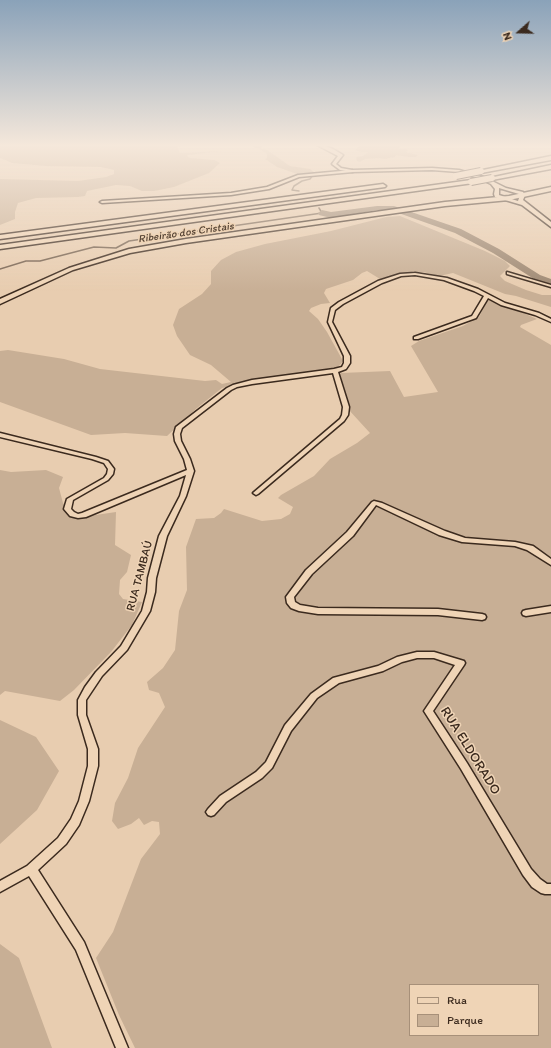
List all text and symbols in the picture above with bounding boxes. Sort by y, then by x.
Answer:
north arrow [499,12,539,52]
text: N [500,31,515,42]
water label: Ribeirão dos Cristais [137,220,235,246]
street label: RUA TAMBAÚ [124,539,156,613]
street label: RUA ELDORADO [436,704,504,798]
legend [409,984,539,1036]
text: Rua [447,993,467,1007]
text: Parque [447,1013,483,1027]

